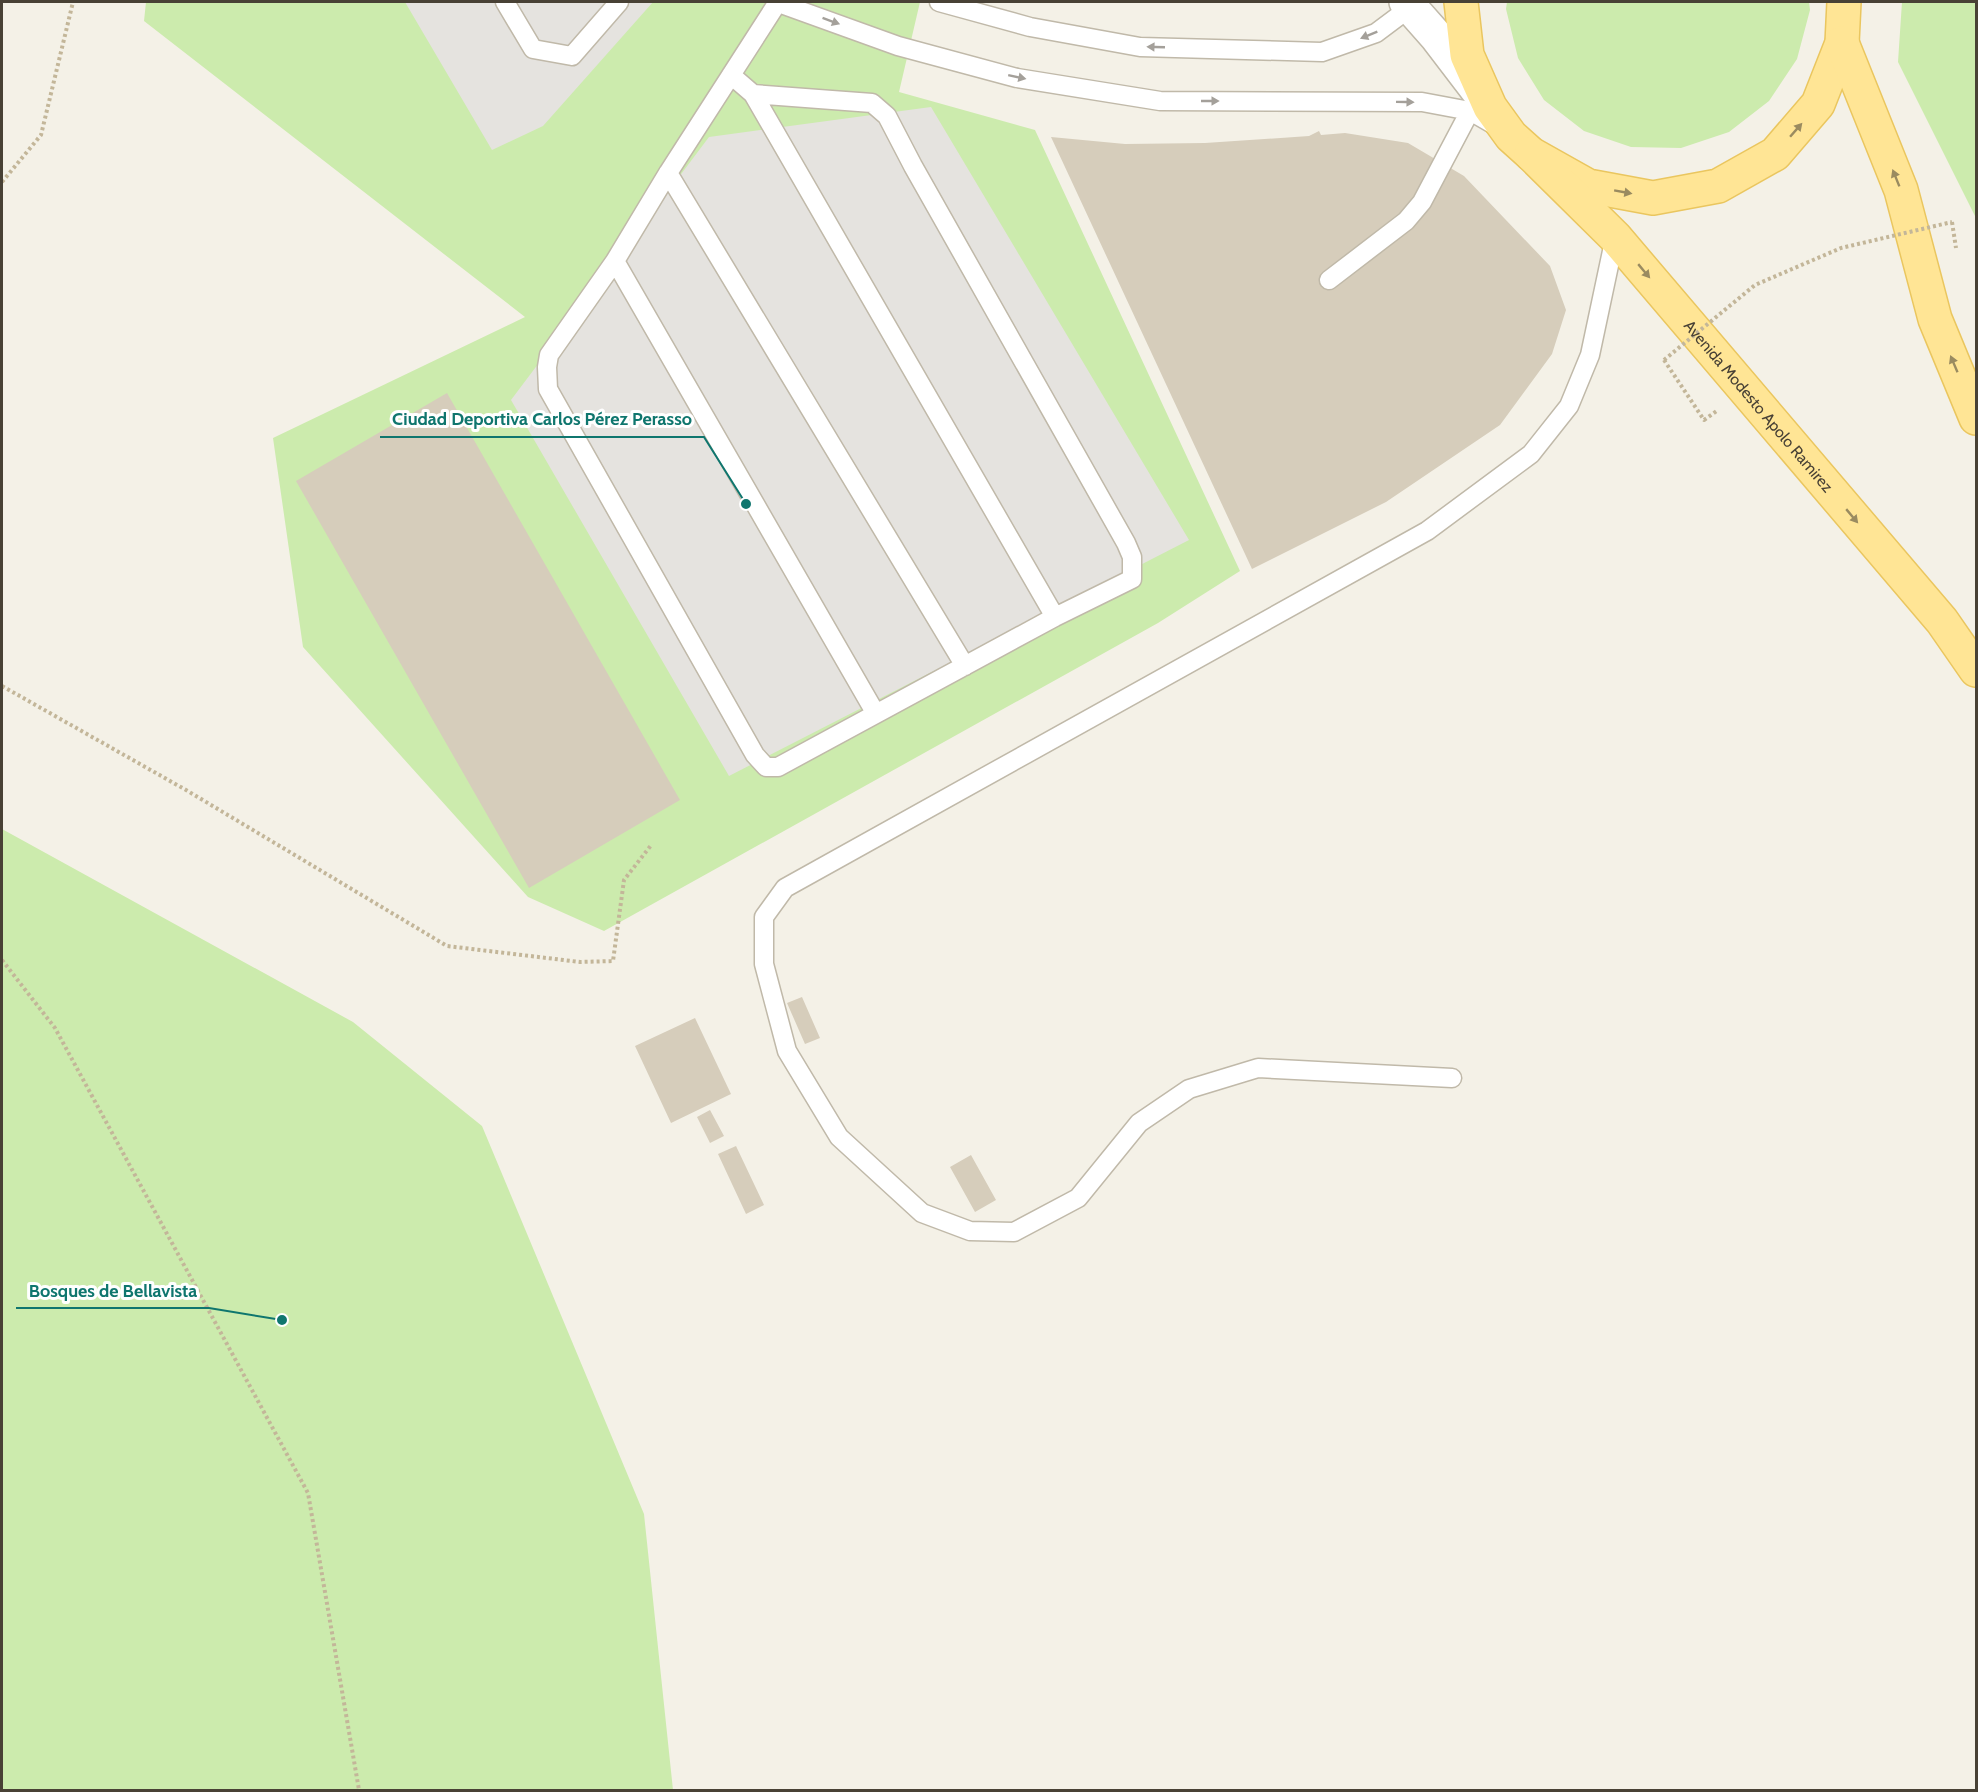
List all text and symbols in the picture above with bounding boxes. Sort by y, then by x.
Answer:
one-way arrow [822,17,840,27]
one-way arrow [1360,30,1378,40]
one-way arrow [1147,42,1166,52]
one-way arrow [1008,73,1027,82]
one-way arrow [1201,96,1220,106]
one-way arrow [1396,97,1415,107]
one-way arrow [1790,122,1803,137]
one-way arrow [1891,169,1901,187]
one-way arrow [1613,188,1632,197]
one-way arrow [1638,263,1651,279]
street label: Avenida Modesto Apolo Ramirez [1680,316,1838,496]
one-way arrow [1949,355,1958,373]
callout: Ciudad Deportiva Carlos Pérez Perasso [380,401,704,437]
text: Ciudad Deportiva Carlos Pérez Perasso [392,408,692,430]
one-way arrow [1846,508,1859,524]
callout: Bosques de Bellavista [16,1272,209,1308]
text: Bosques de Bellavista [29,1280,197,1302]

